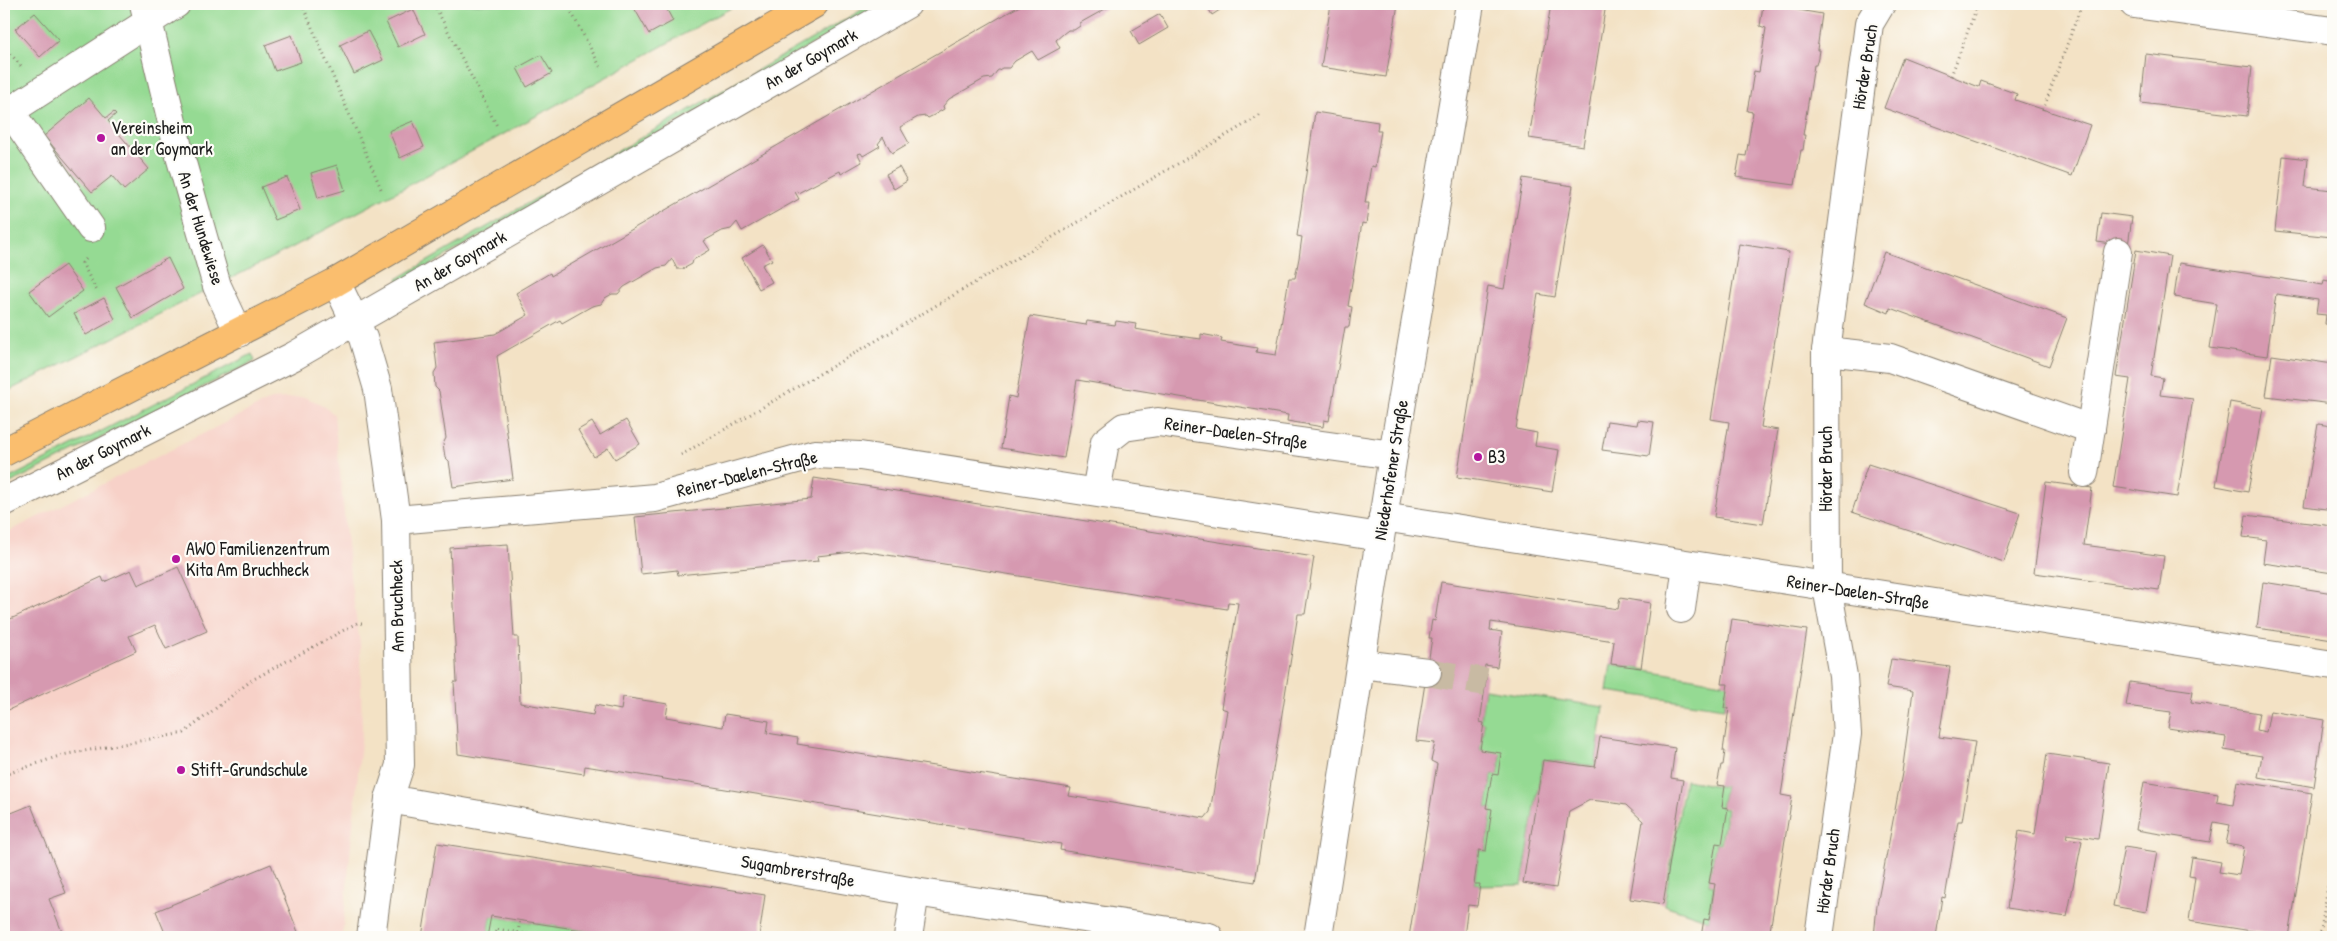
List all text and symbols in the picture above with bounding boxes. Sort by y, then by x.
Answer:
street label: An der Goymark [760,22,862,95]
street label: Hörder Bruch [1845,22,1884,111]
place label: Vereinsheim an der Goymark [111,115,213,161]
marker: Vereinsheim an der Goymark [95,132,107,144]
street label: An der Hundewiese [172,168,231,288]
street label: An der Goymark [409,224,511,297]
street label: Niederhofener Straße [1367,398,1414,542]
street label: Reiner-Daelen-Straße [1163,410,1309,455]
street label: An der Goymark [51,417,155,486]
street label: Hörder Bruch [1813,426,1838,512]
street label: Reiner-Daelen-Straße [674,444,820,503]
place label: B3 [1488,444,1505,469]
marker: B3 [1472,451,1484,463]
place label: AWO Familienzentrum Kita Am Bruchheck [186,536,330,582]
marker: AWO Familienzentrum Kita Am Bruchheck [170,553,182,565]
street label: Am Bruchheck [383,559,410,652]
street label: Reiner-Daelen-Straße [1785,568,1931,615]
place label: Stift-Grundschule [191,757,308,782]
marker: Stift-Grundschule [175,764,187,776]
street label: Hörder Bruch [1809,826,1846,915]
street label: Sugambrerstraße [739,848,857,893]

